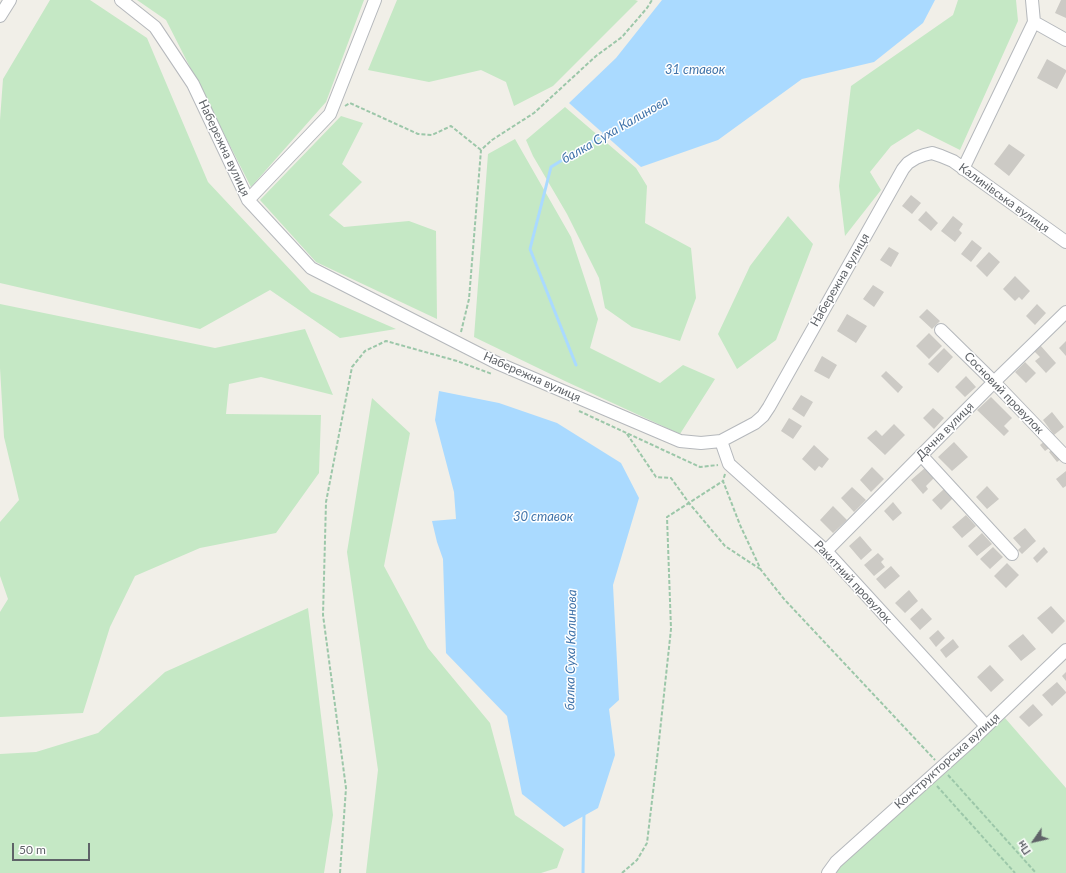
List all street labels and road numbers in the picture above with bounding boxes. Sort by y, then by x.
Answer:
street label: Набережна вулиця [195,97,253,199]
street label: Калинівська вулиця [956,160,1052,236]
street label: Набережна вулиця [807,231,873,329]
street label: Набережна вулиця [481,349,583,405]
street label: Сосновий провулок [961,349,1047,437]
street label: Дачна вулиця [913,399,977,463]
street label: Ракитний провулок [811,538,895,626]
street label: Конструкторська вулиця [891,710,1003,812]

